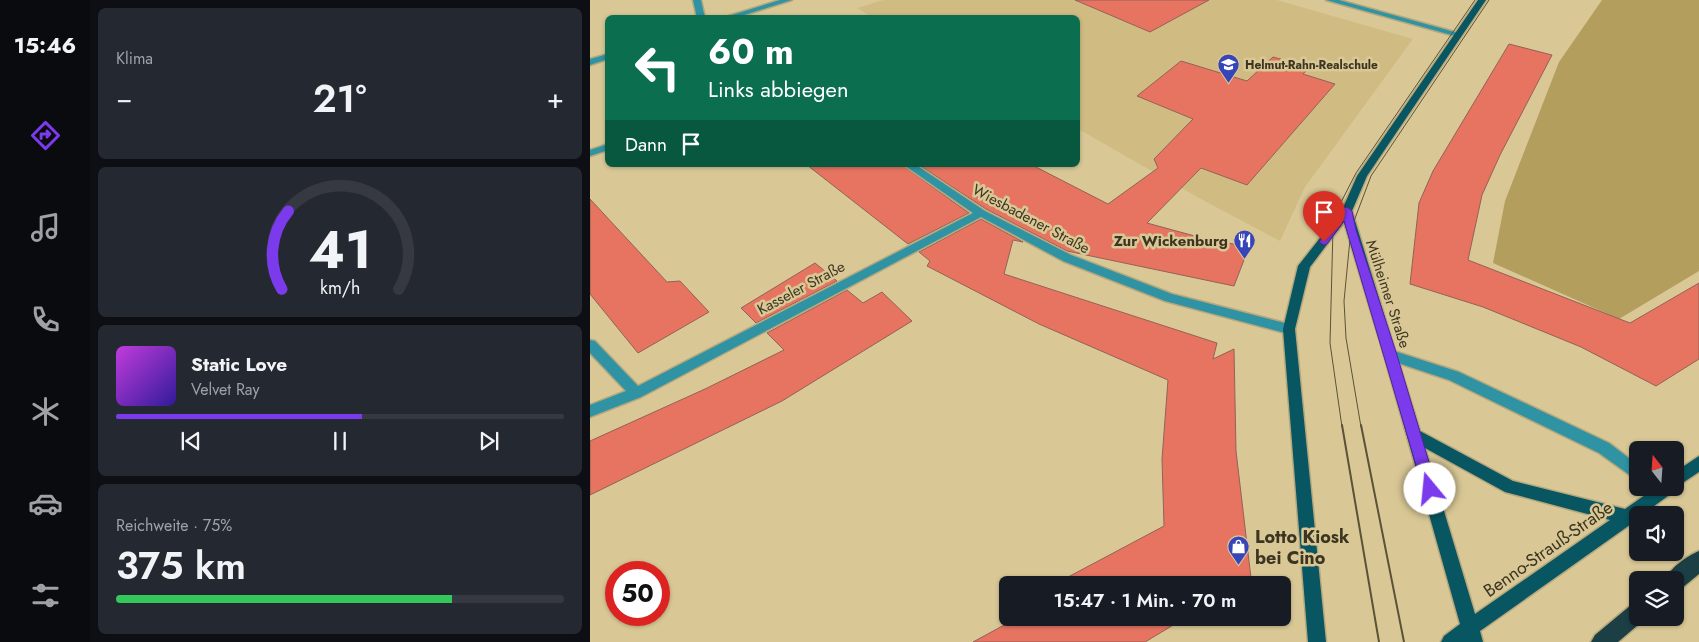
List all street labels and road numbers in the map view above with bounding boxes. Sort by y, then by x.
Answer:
street label: Wiesbadener Straße [968,179,1094,259]
street label: Mülheimer Straße [1360,237,1416,351]
street label: Kasseler Straße [753,255,849,320]
street label: Benno-Strauß-Straße [1478,495,1618,603]

